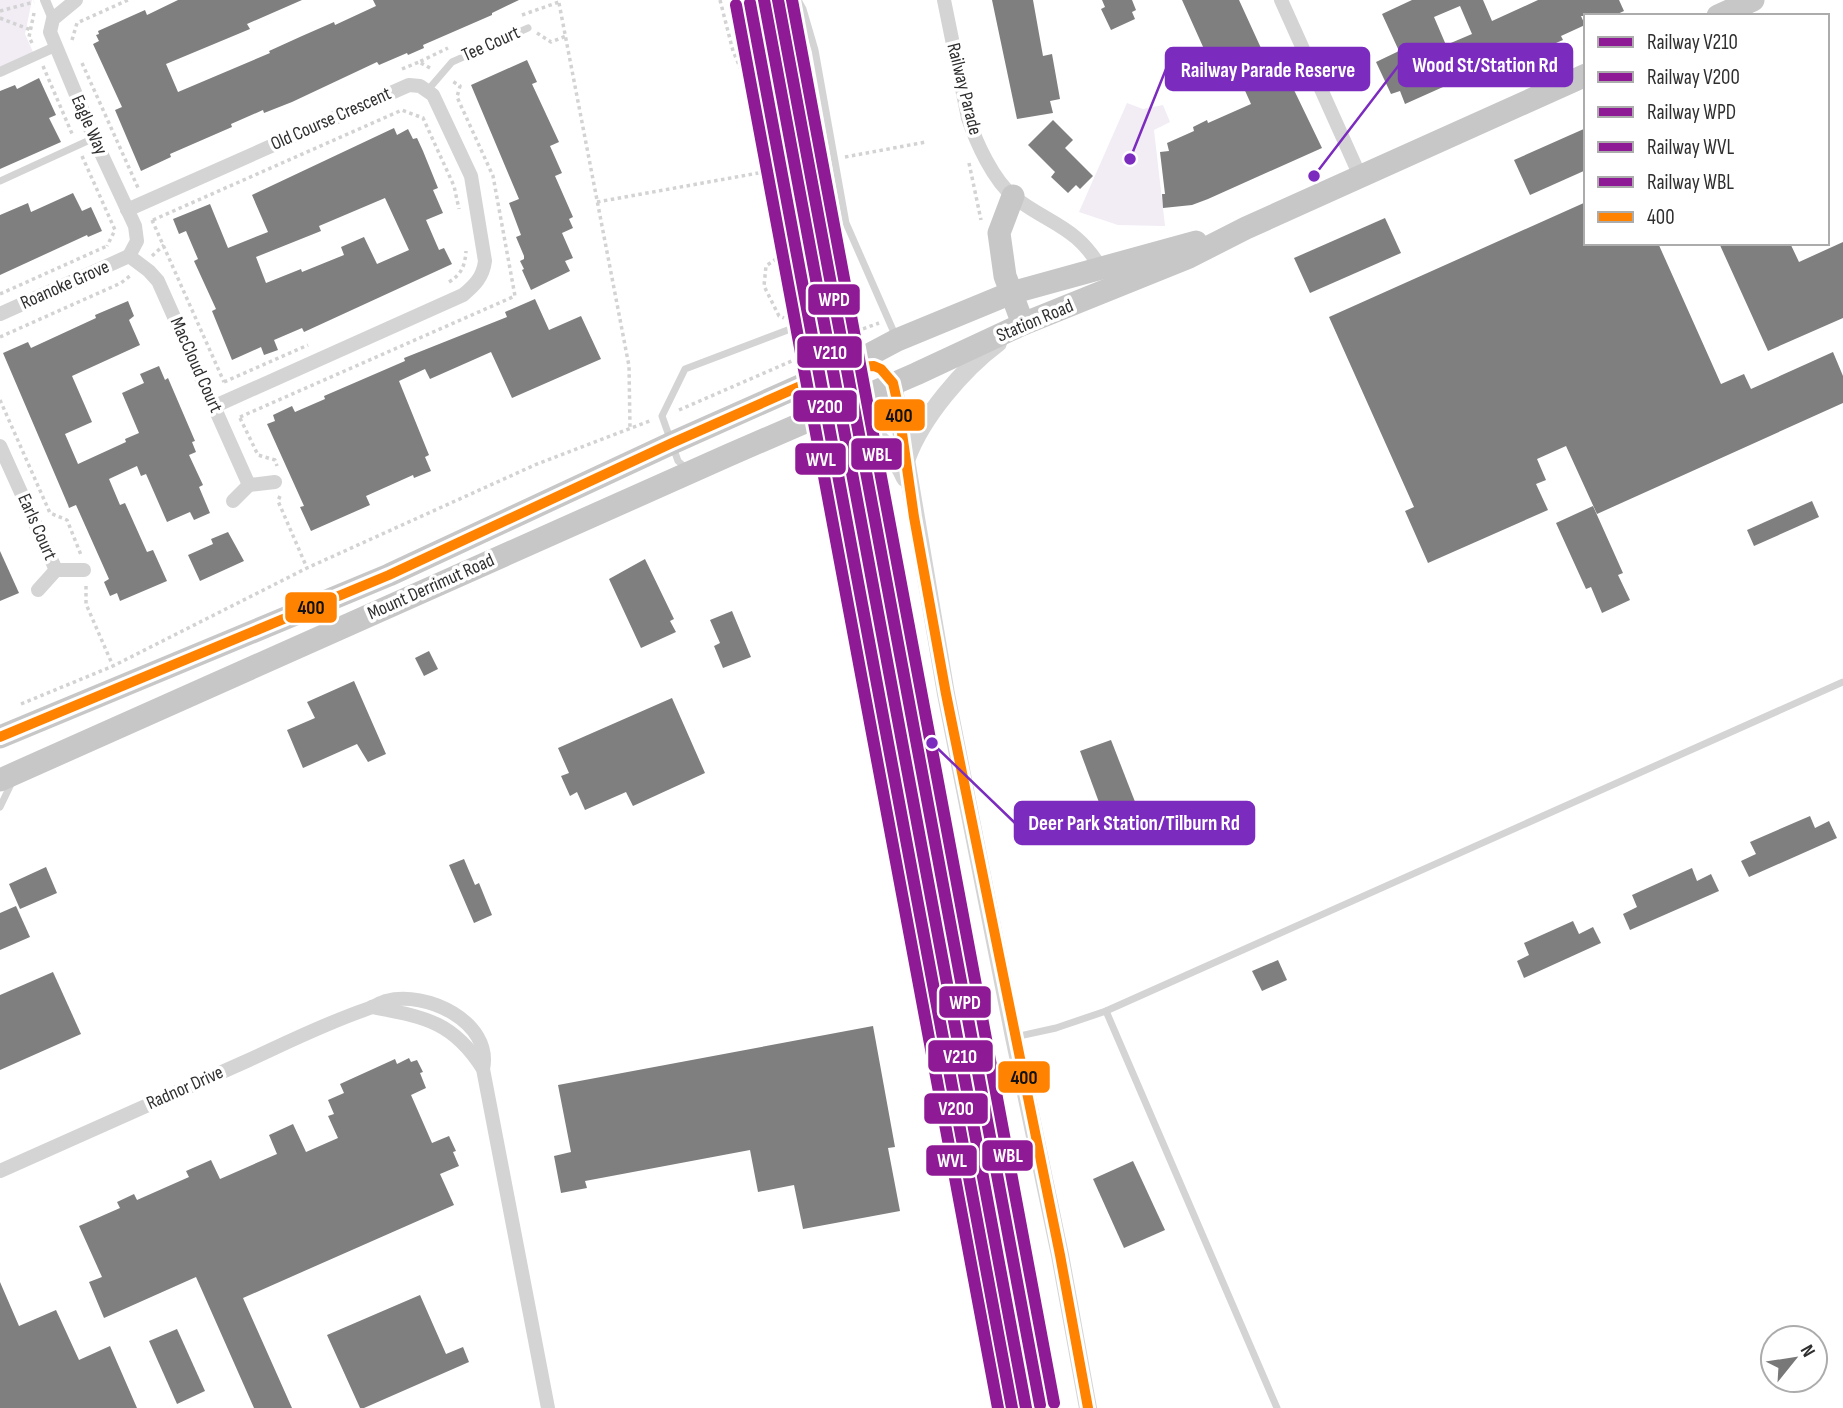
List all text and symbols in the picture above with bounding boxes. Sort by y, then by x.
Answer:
legend [1584,14,1829,245]
street label: Tee Court [458,21,524,67]
text: Railway V210 [1647,30,1738,55]
street label: Railway Parade [941,41,987,137]
callout: Wood St/Station Rd [1399,44,1572,86]
callout: Railway Parade Reserve [1166,48,1369,90]
text: Wood St/Station Rd [1412,53,1558,78]
text: Railway Parade Reserve [1181,58,1355,83]
text: Railway V200 [1647,65,1740,90]
street label: Old Course Crescent [267,82,395,156]
street label: Eagle Way [66,92,113,159]
text: Railway WPD [1647,100,1736,125]
text: Railway WVL [1647,135,1734,160]
text: Railway WBL [1647,170,1734,195]
text: 400 [1647,205,1675,230]
street label: Roanoke Grove [17,255,113,315]
line badge: WPD [807,283,861,316]
text: WPD [818,289,850,312]
street label: Station Road [993,295,1077,347]
street label: MacCloud Court [165,314,227,416]
line badge: V210 [796,335,863,369]
text: V210 [813,342,847,365]
line badge: V200 [792,389,858,423]
text: V200 [807,396,843,419]
line badge: 400 [873,398,926,432]
text: 400 [886,405,912,428]
line badge: WBL [850,437,903,471]
line badge: WVL [794,442,847,476]
text: WBL [862,444,892,467]
text: WVL [806,449,837,472]
street label: Earls Court [12,490,62,564]
street label: Mount Derrimut Road [364,549,498,625]
line badge: 400 [284,591,338,624]
text: 400 [298,597,324,620]
callout: Deer Park Station/Tilburn Rd [1015,802,1254,844]
text: Deer Park Station/Tilburn Rd [1028,811,1240,836]
line badge: WPD [938,985,992,1019]
text: WPD [949,992,981,1015]
line badge: V210 [927,1039,994,1073]
text: V210 [943,1046,977,1069]
line badge: 400 [997,1060,1051,1094]
street label: Radnor Drive [143,1061,227,1115]
text: 400 [1011,1067,1037,1090]
line badge: V200 [923,1092,989,1125]
text: V200 [938,1098,974,1121]
line badge: WBL [981,1139,1034,1172]
line badge: WVL [925,1144,978,1177]
text: WBL [993,1145,1023,1168]
text: WVL [937,1150,968,1173]
north arrow [1759,1324,1829,1394]
text: N [1795,1341,1820,1361]

